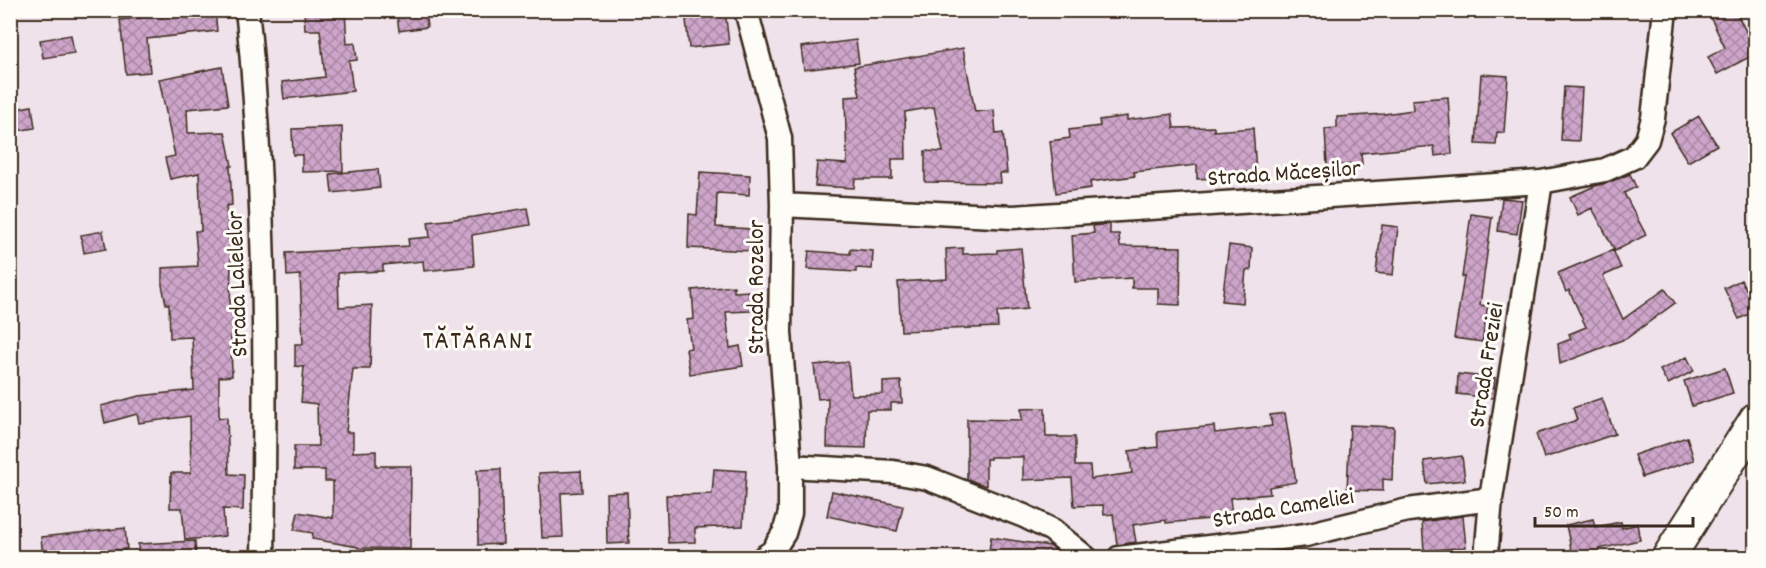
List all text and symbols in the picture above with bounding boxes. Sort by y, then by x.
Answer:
street label: Strada Măceșilor [1206,153,1362,197]
street label: Strada Lalelelor [219,210,259,358]
street label: Strada Rozelor [741,219,775,354]
street label: Strada Freziei [1461,300,1515,430]
district label: TĂTĂRANI [422,323,534,362]
street label: Strada Cameliei [1210,481,1357,539]
scale bar [1535,490,1692,528]
text: 50 m [1544,501,1579,526]

